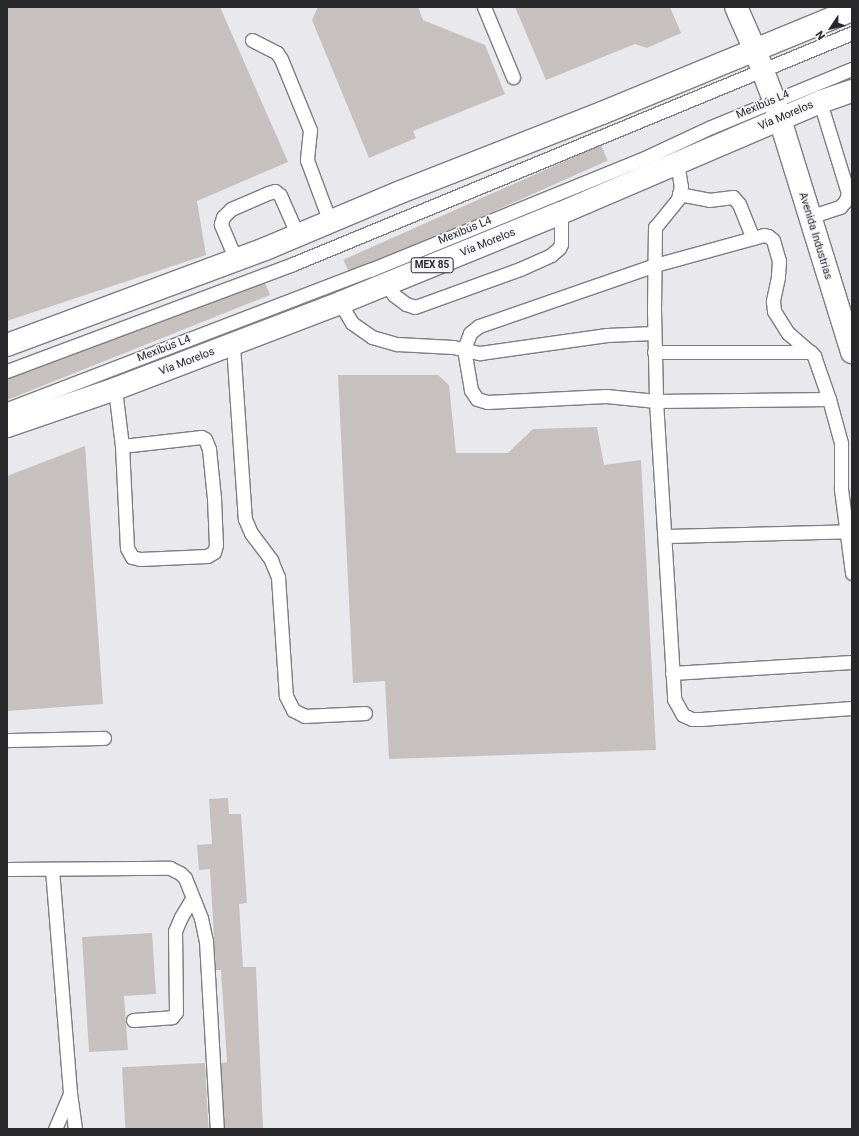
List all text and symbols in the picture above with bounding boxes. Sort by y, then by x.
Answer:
north arrow [811,8,851,48]
text: N [813,28,828,42]
street label: Mexibús L4 [734,88,792,122]
street label: Vía Morelos [757,99,815,133]
street label: Avenida Industrias [795,191,835,281]
street label: Mexibús L4 [436,214,494,248]
street label: Vía Morelos [458,226,518,260]
road number: MEX 85 [410,257,454,273]
street label: Mexibús L4 [135,333,193,365]
street label: Vía Morelos [157,345,217,379]

